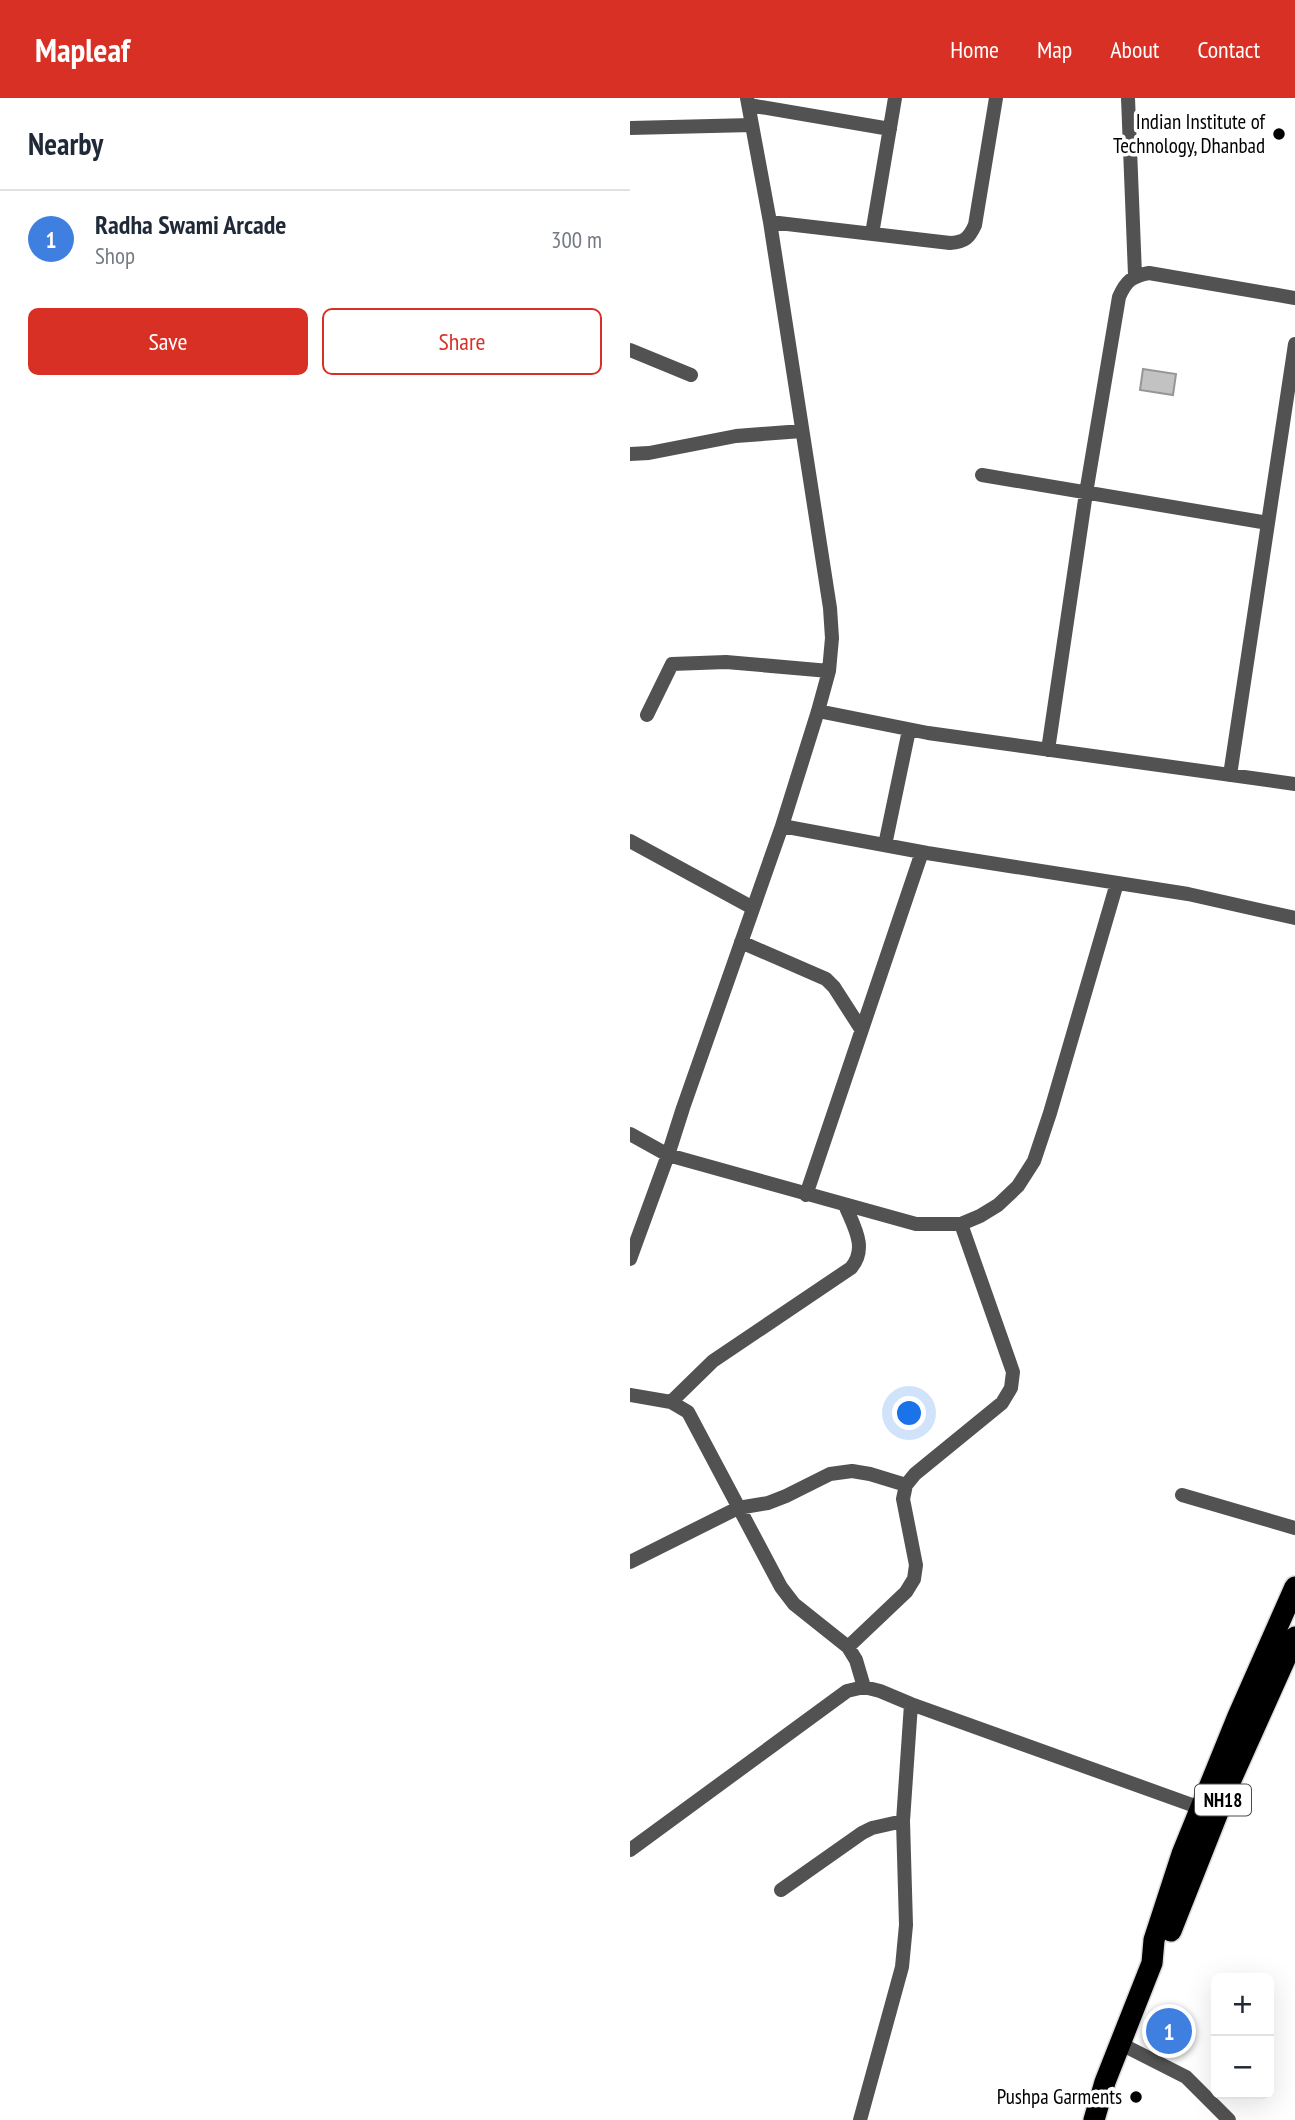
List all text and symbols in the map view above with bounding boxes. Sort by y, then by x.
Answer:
text: Mapleaf [35,28,130,71]
text: Home [950,34,999,65]
text: Map [1037,34,1072,65]
text: About [1110,34,1159,65]
text: Contact [1197,34,1260,65]
place label: Indian Institute of Technology, Dhanbad [1113,108,1266,159]
text: Nearby [28,124,103,163]
marker: Indian Institute of Technology, Dhanbad [1271,126,1287,142]
text: Radha Swami Arcade [95,208,287,241]
text: 1 [46,225,57,254]
text: 300 m [551,225,602,254]
text: Shop [95,241,135,270]
button: Save [28,308,308,375]
button: Share [322,308,602,375]
your location [892,1396,926,1430]
road number: NH18 [1195,1784,1251,1816]
map controls [1211,1973,1274,2099]
button: + [1211,1973,1274,2036]
pin: 1 [1146,2005,1192,2057]
button: − [1211,2036,1274,2099]
place label: Pushpa Garments [997,2083,1122,2110]
marker: Pushpa Garments [1128,2089,1144,2105]

